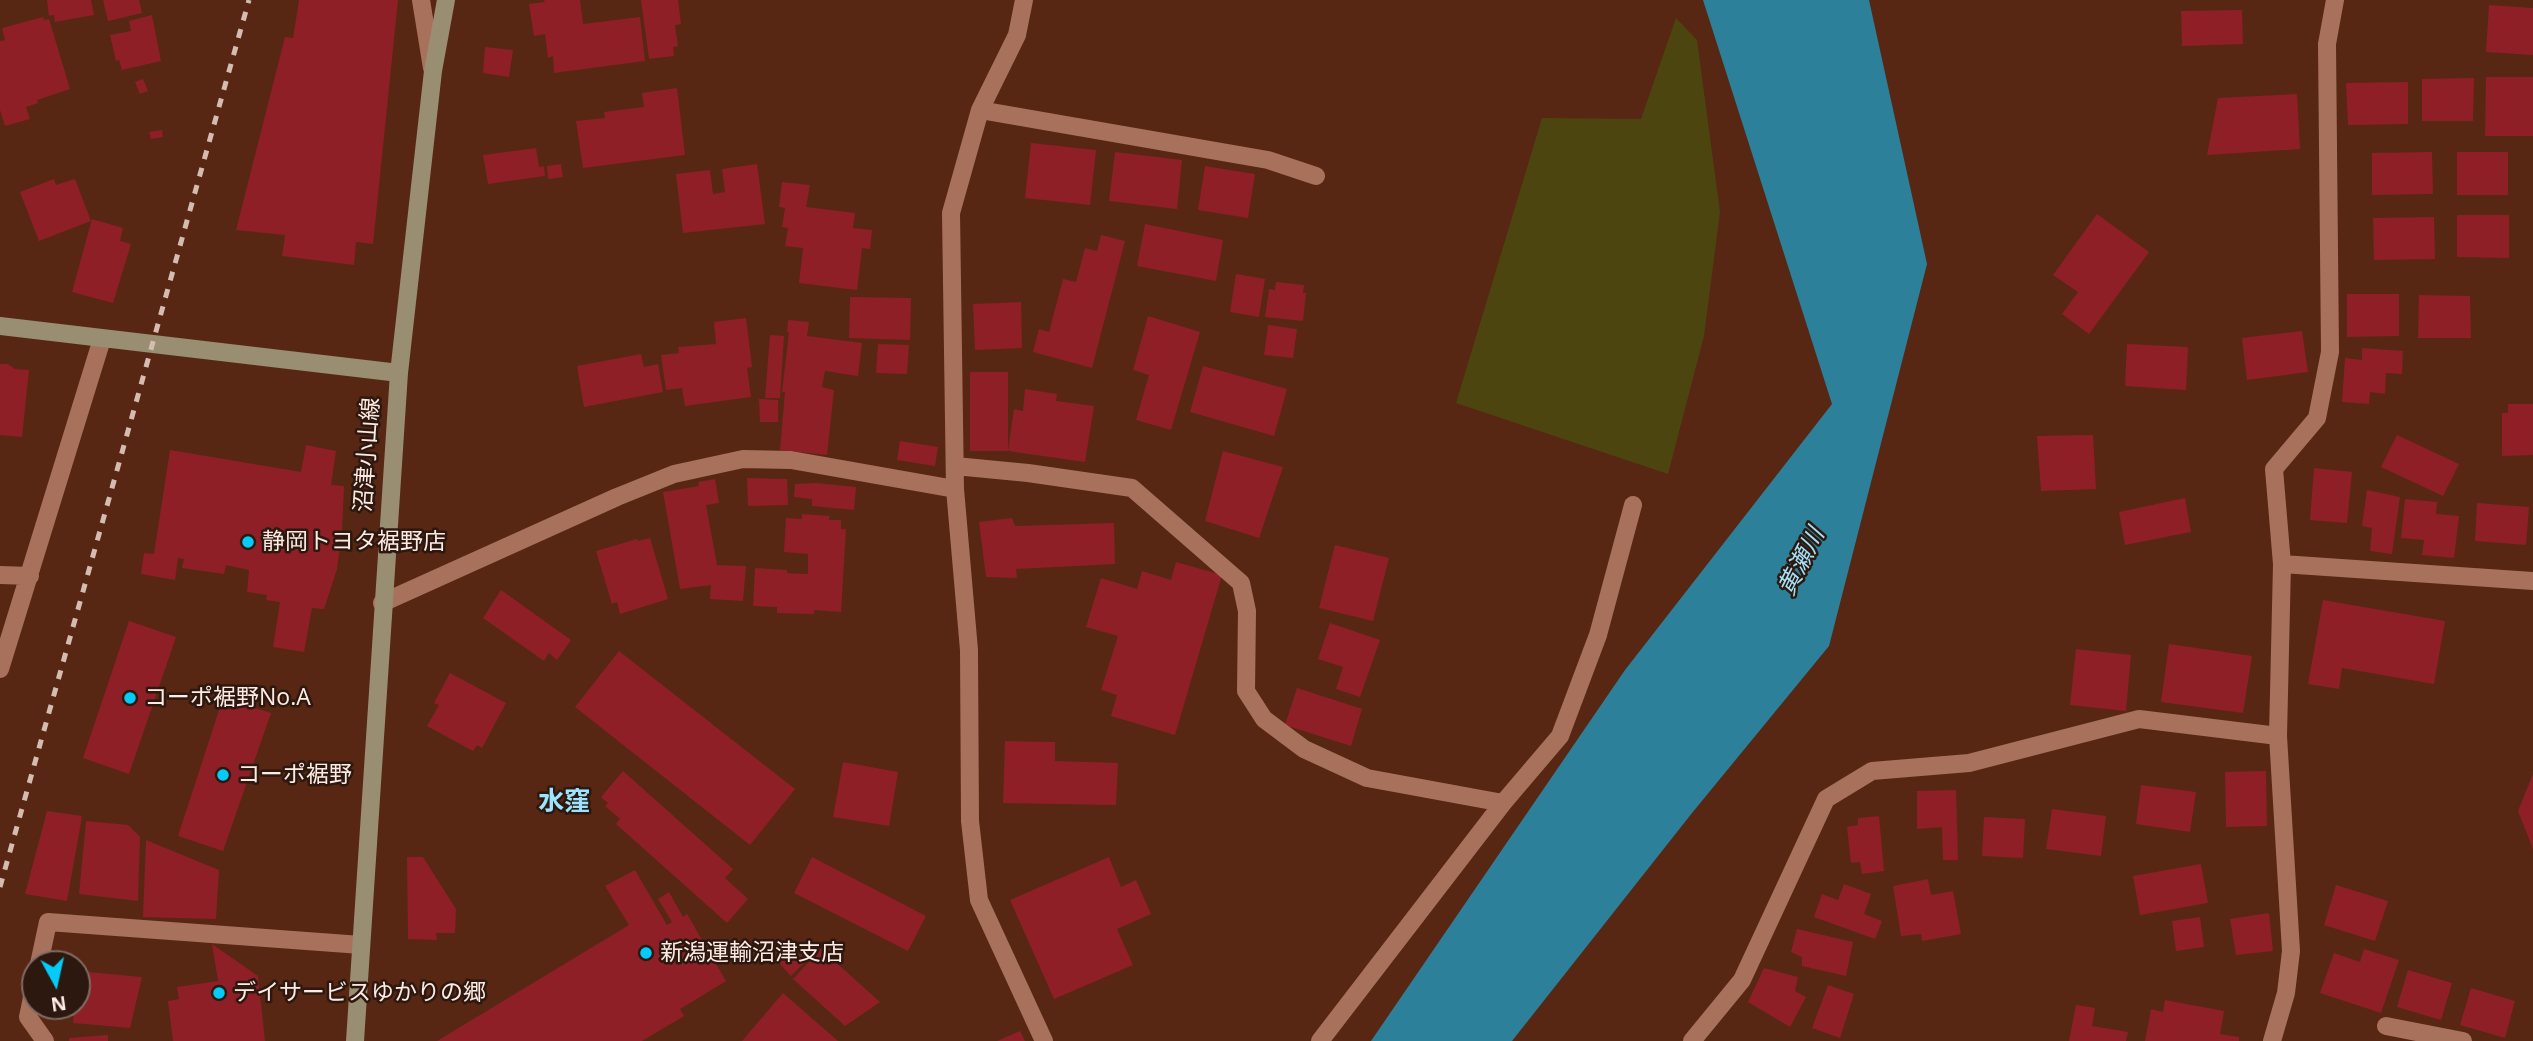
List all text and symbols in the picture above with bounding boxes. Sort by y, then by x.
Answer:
street label: 沼津小山線 [350,397,386,513]
water label: 黄瀬川 [1773,523,1831,601]
place label: 静岡トヨタ裾野店 [262,528,446,556]
marker: 静岡トヨタ裾野店 [240,534,256,550]
place label: コーポ裾野No.A [144,684,311,712]
marker: コーポ裾野No.A [122,690,138,706]
place label: コーポ裾野 [237,761,352,789]
marker: コーポ裾野 [215,767,231,783]
district label: 水窪 [538,787,590,819]
place label: 新潟運輸沼津支店 [660,939,844,967]
marker: 新潟運輸沼津支店 [638,945,654,961]
north arrow [21,950,91,1020]
place label: デイサービスゆかりの郷 [233,979,486,1007]
marker: デイサービスゆかりの郷 [211,985,227,1001]
text: N [49,990,68,1018]

